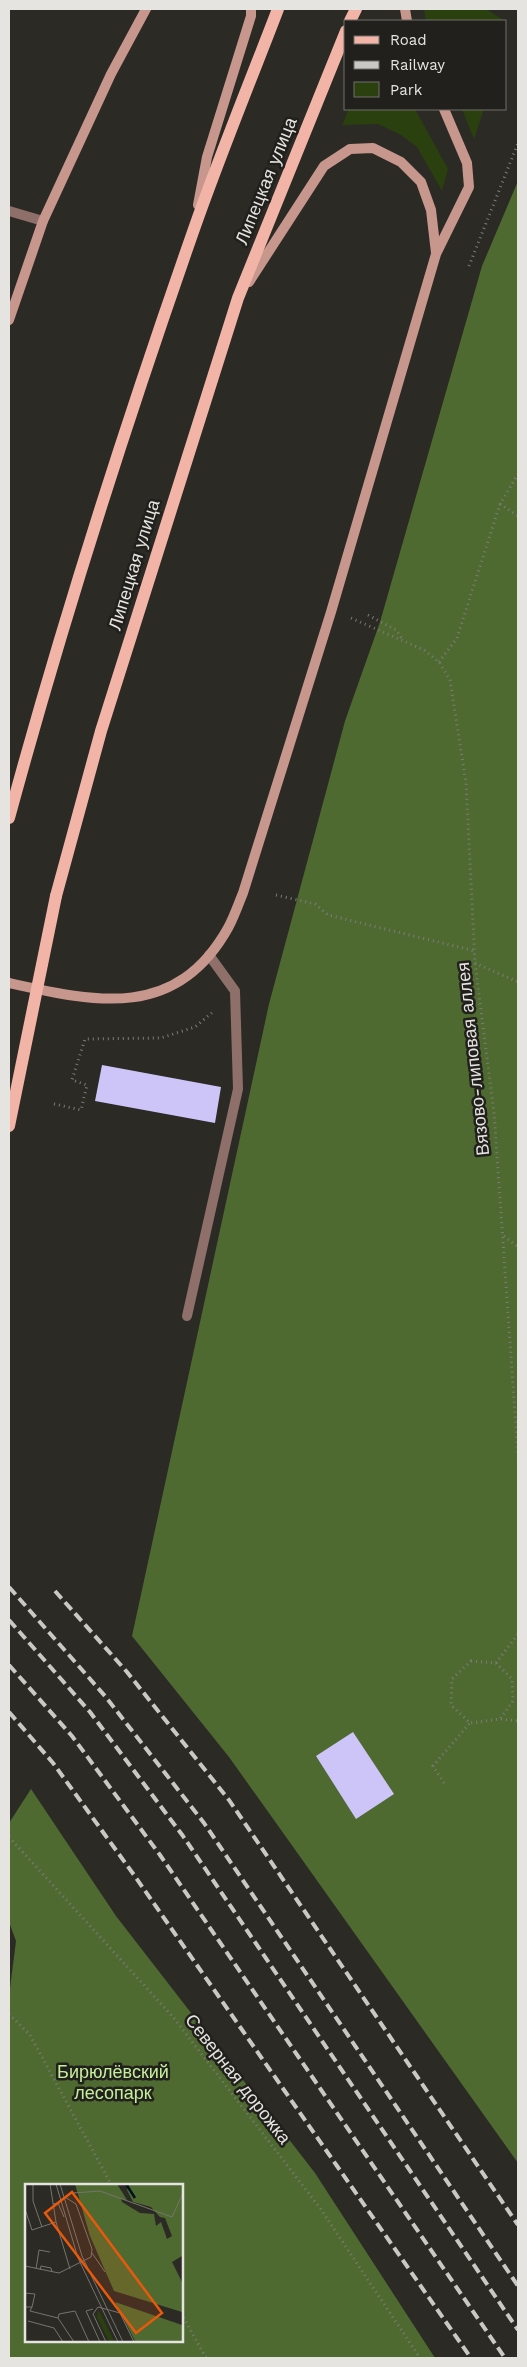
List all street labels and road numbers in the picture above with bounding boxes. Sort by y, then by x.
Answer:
street label: Липецкая улица [230,113,301,248]
street label: Липецкая улица [104,496,164,633]
street label: Вязово-липовая аллея [452,961,493,1157]
street label: Северная дорожка [181,2010,296,2149]

